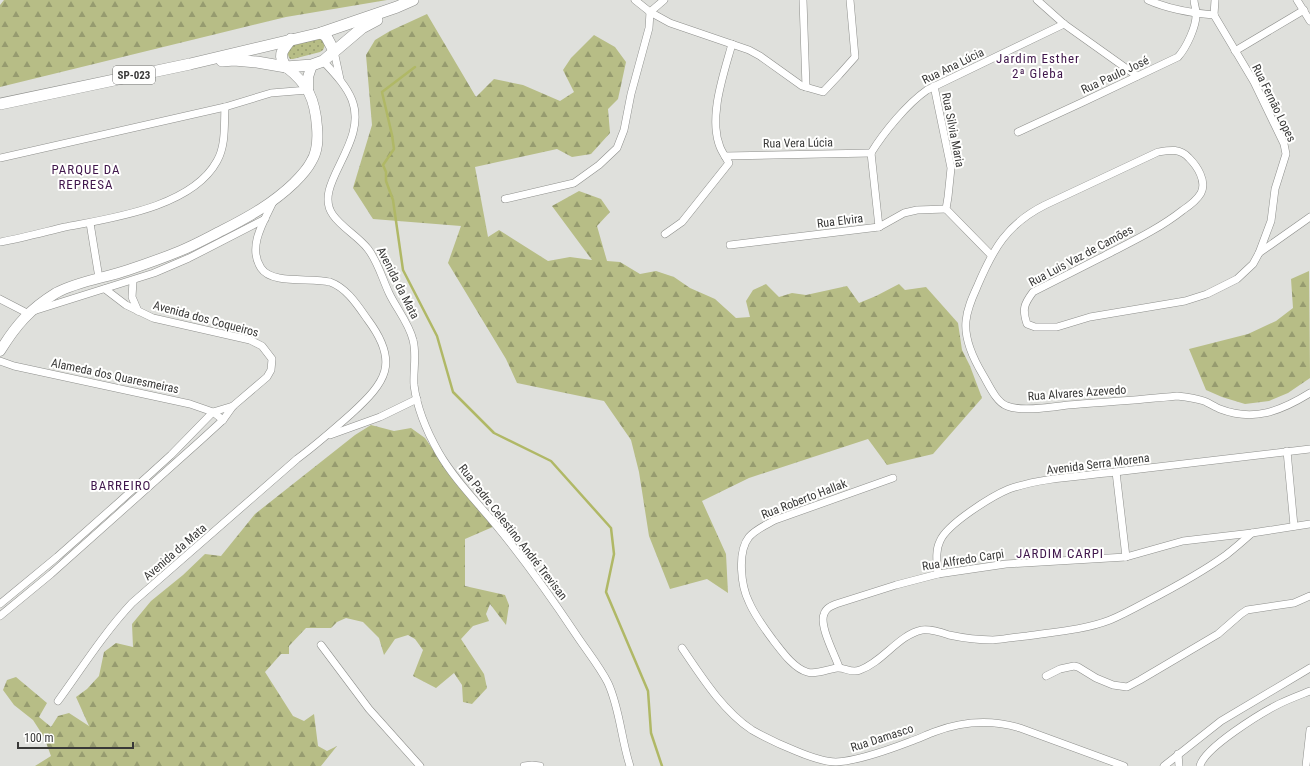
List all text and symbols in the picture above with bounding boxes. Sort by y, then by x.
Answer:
street label: Rua Ana Lúcia [920,45,986,87]
district label: Jardim Esther 2ª Gleba [996,51,1080,81]
street label: Rua Paulo José [1079,53,1151,97]
street label: Rua Fernão Lopes [1249,62,1299,144]
road number: SP-023 [113,66,155,84]
street label: Rua Silvia Maria [939,91,967,169]
street label: Rua Vera Lúcia [763,135,833,151]
district label: PARQUE DA REPRESA [51,162,121,192]
street label: Rua Elvira [816,211,864,231]
street label: Rua Luis Vaz de Camões [1026,223,1136,289]
street label: Avenida da Mata [374,245,422,322]
street label: Avenida dos Coqueiros [152,298,260,340]
street label: Alameda dos Quaresmeiras [50,356,180,396]
street label: Rua Alvares Azevedo [1027,383,1127,403]
street label: Avenida Serra Morena [1046,451,1151,477]
street label: Rua Padre Celestino André Trevisan [456,461,570,603]
street label: Rua Roberto Hallak [759,476,849,522]
district label: BARREIRO [91,478,151,493]
street label: Avenida da Mata [141,521,210,583]
district label: JARDIM CARPI [1016,546,1104,561]
street label: Rua Alfredo Carpi [921,547,1005,573]
street label: Rua Damasco [849,721,915,755]
scale bar [18,724,133,750]
text: 100 m [24,731,54,745]

